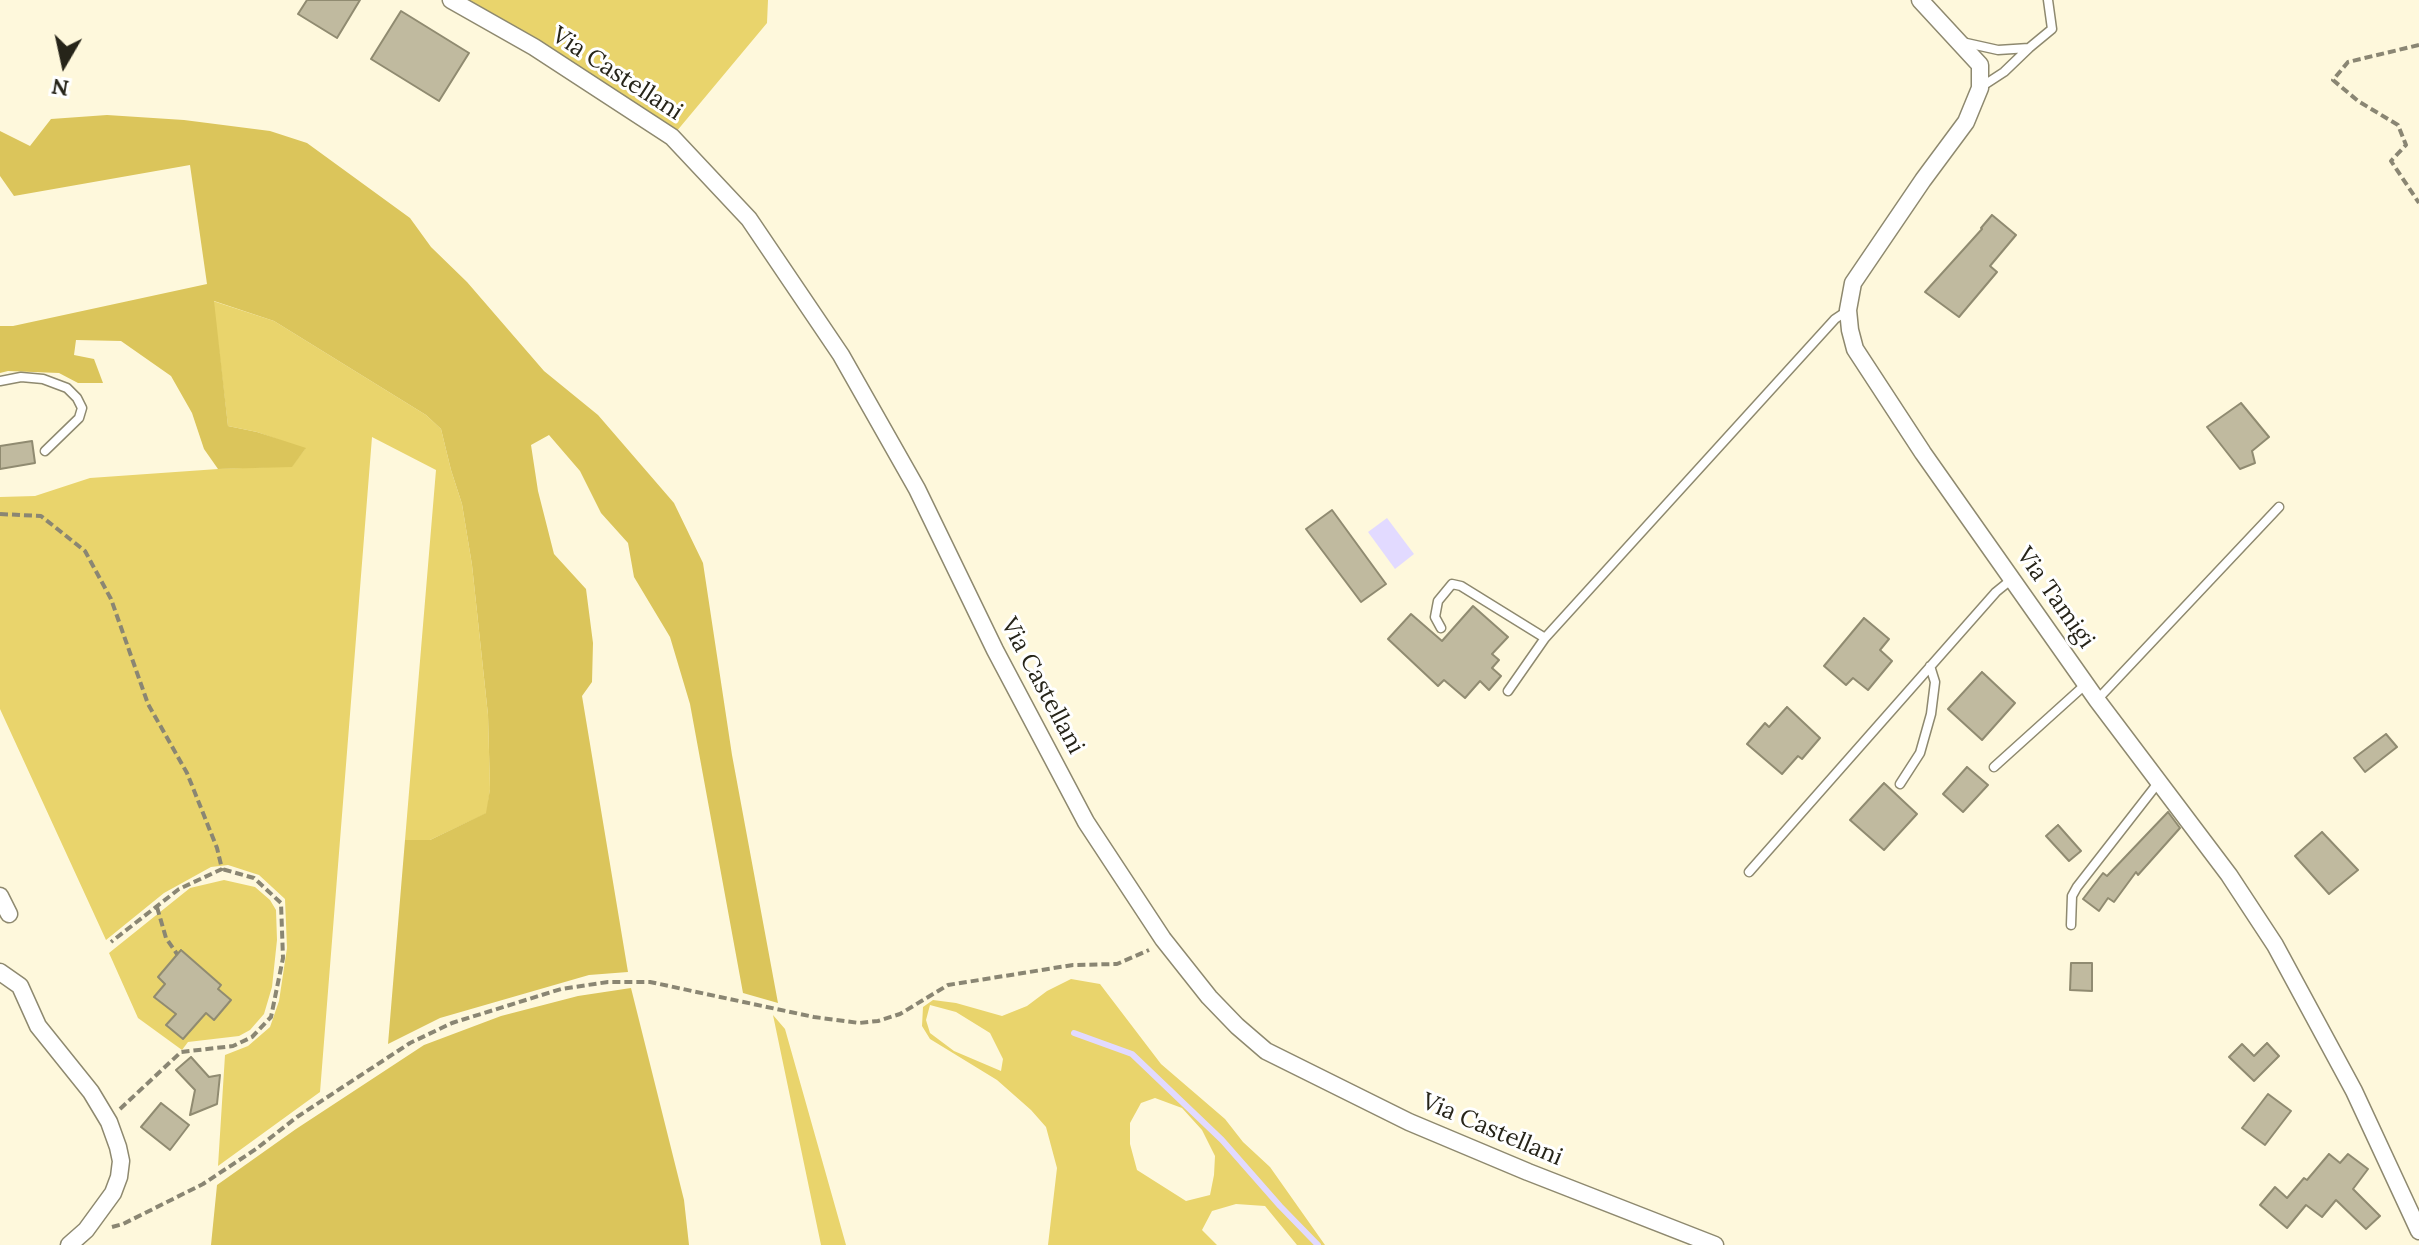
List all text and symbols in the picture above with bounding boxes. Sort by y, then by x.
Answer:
street label: Via Castellani [546,21,688,127]
north arrow [24,24,104,104]
text: N [50,73,71,103]
street label: Via Tamigi [2010,542,2100,654]
street label: Via Castellani [994,613,1090,759]
street label: Via Castellani [1417,1087,1567,1173]

